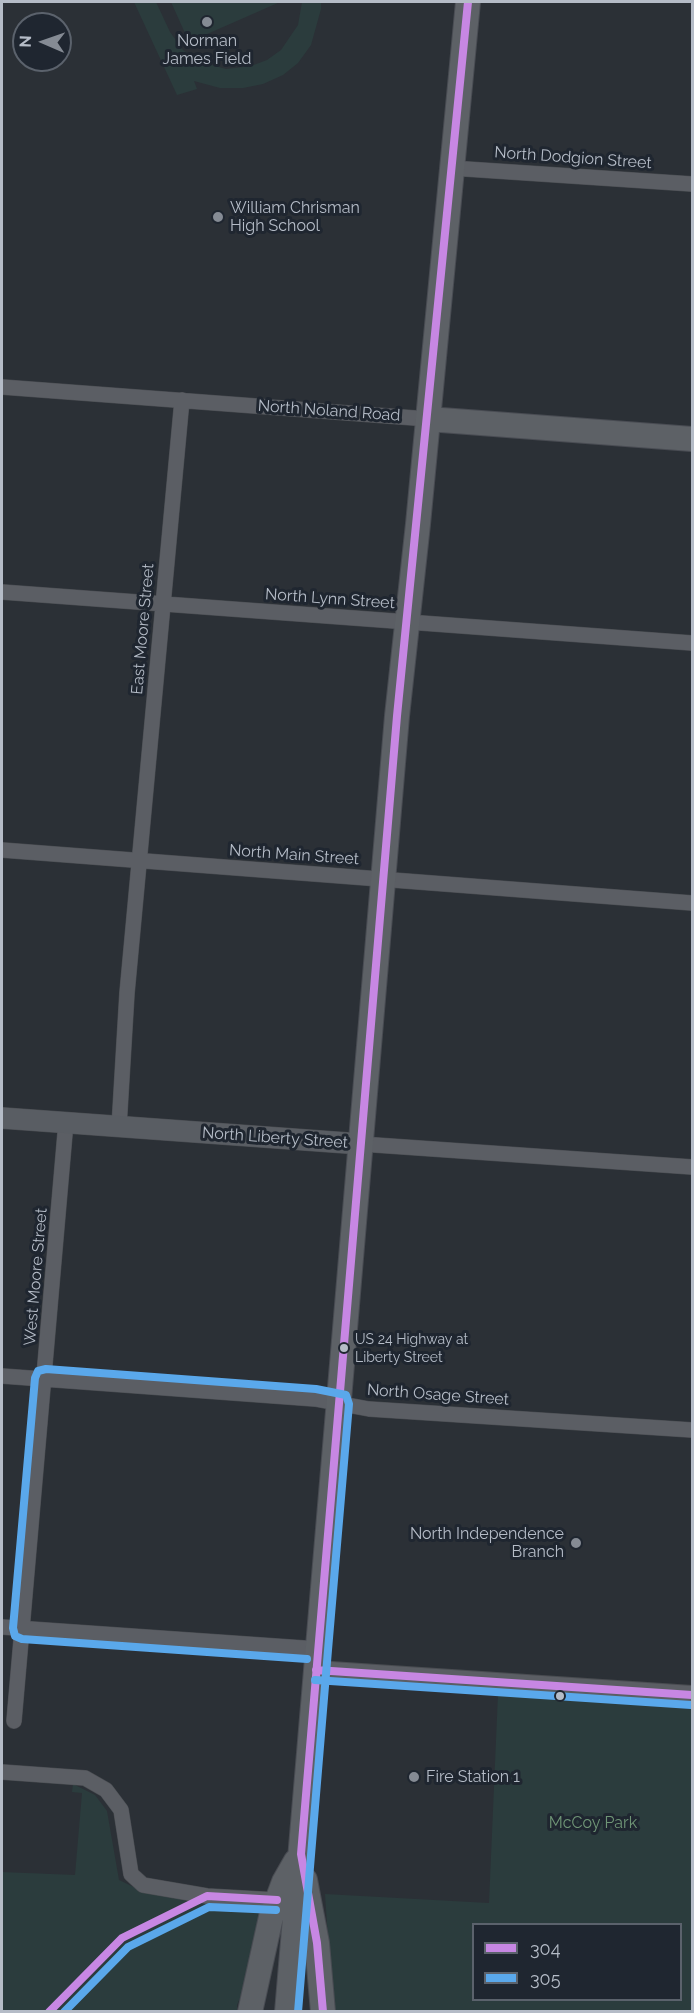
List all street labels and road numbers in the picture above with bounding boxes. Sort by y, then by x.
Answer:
street label: North Dodgion Street [494,143,652,173]
street label: North Noland Road [257,396,401,426]
street label: East Moore Street [128,563,158,695]
street label: North Lynn Street [265,585,395,613]
street label: North Main Street [228,841,360,869]
street label: North Liberty Street [201,1123,349,1153]
street label: West Moore Street [20,1207,52,1347]
street label: North Osage Street [366,1380,510,1410]

